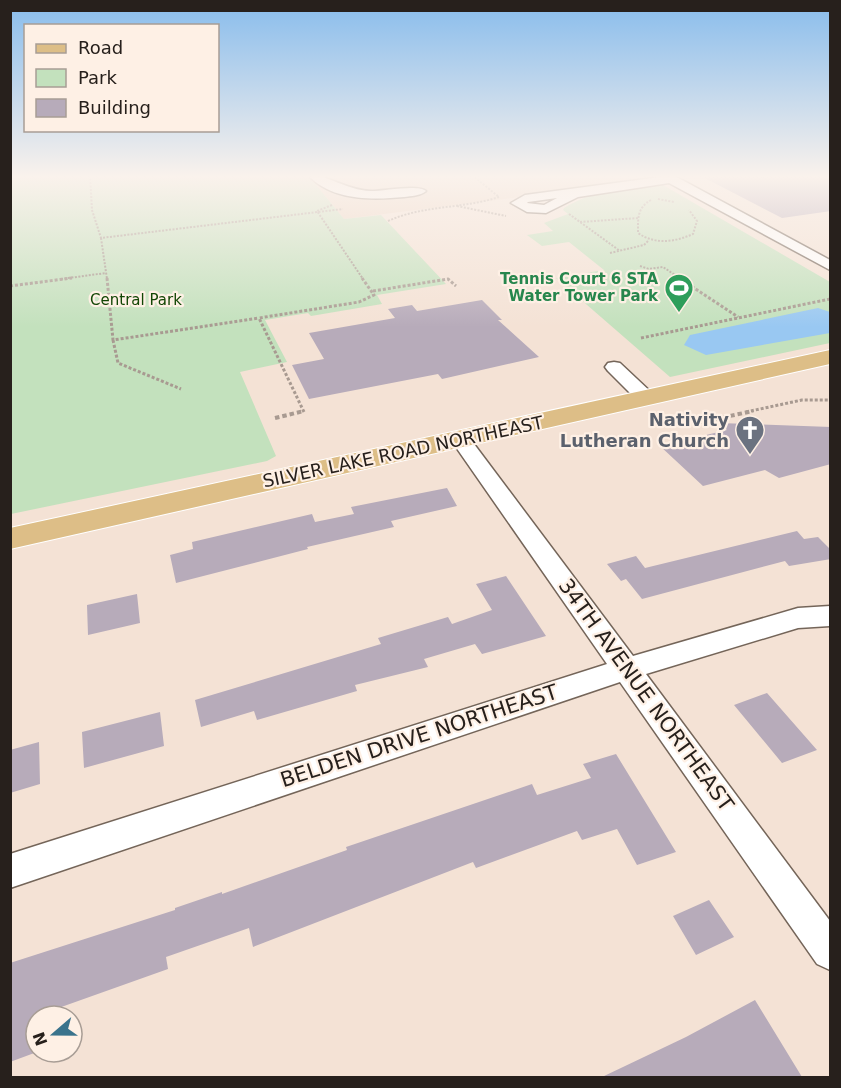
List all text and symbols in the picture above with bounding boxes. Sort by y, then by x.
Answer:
legend [24,24,219,132]
text: Road [78,37,123,58]
text: Park [78,67,117,88]
text: Building [78,97,151,118]
place label: Tennis Court 6 STA Water Tower Park [500,270,659,305]
sports icon: Tennis Court 6 STA Water Tower Park [663,272,695,314]
park label: Central Park [90,291,182,309]
place label: Nativity Lutheran Church [560,409,729,451]
street label: SILVER LAKE ROAD NORTHEAST [261,411,546,492]
church icon: Nativity Lutheran Church [734,414,766,456]
street label: 34TH AVENUE NORTHEAST [554,574,739,816]
street label: BELDEN DRIVE NORTHEAST [277,680,561,792]
north arrow [24,1004,84,1064]
text: N [29,1029,52,1049]

